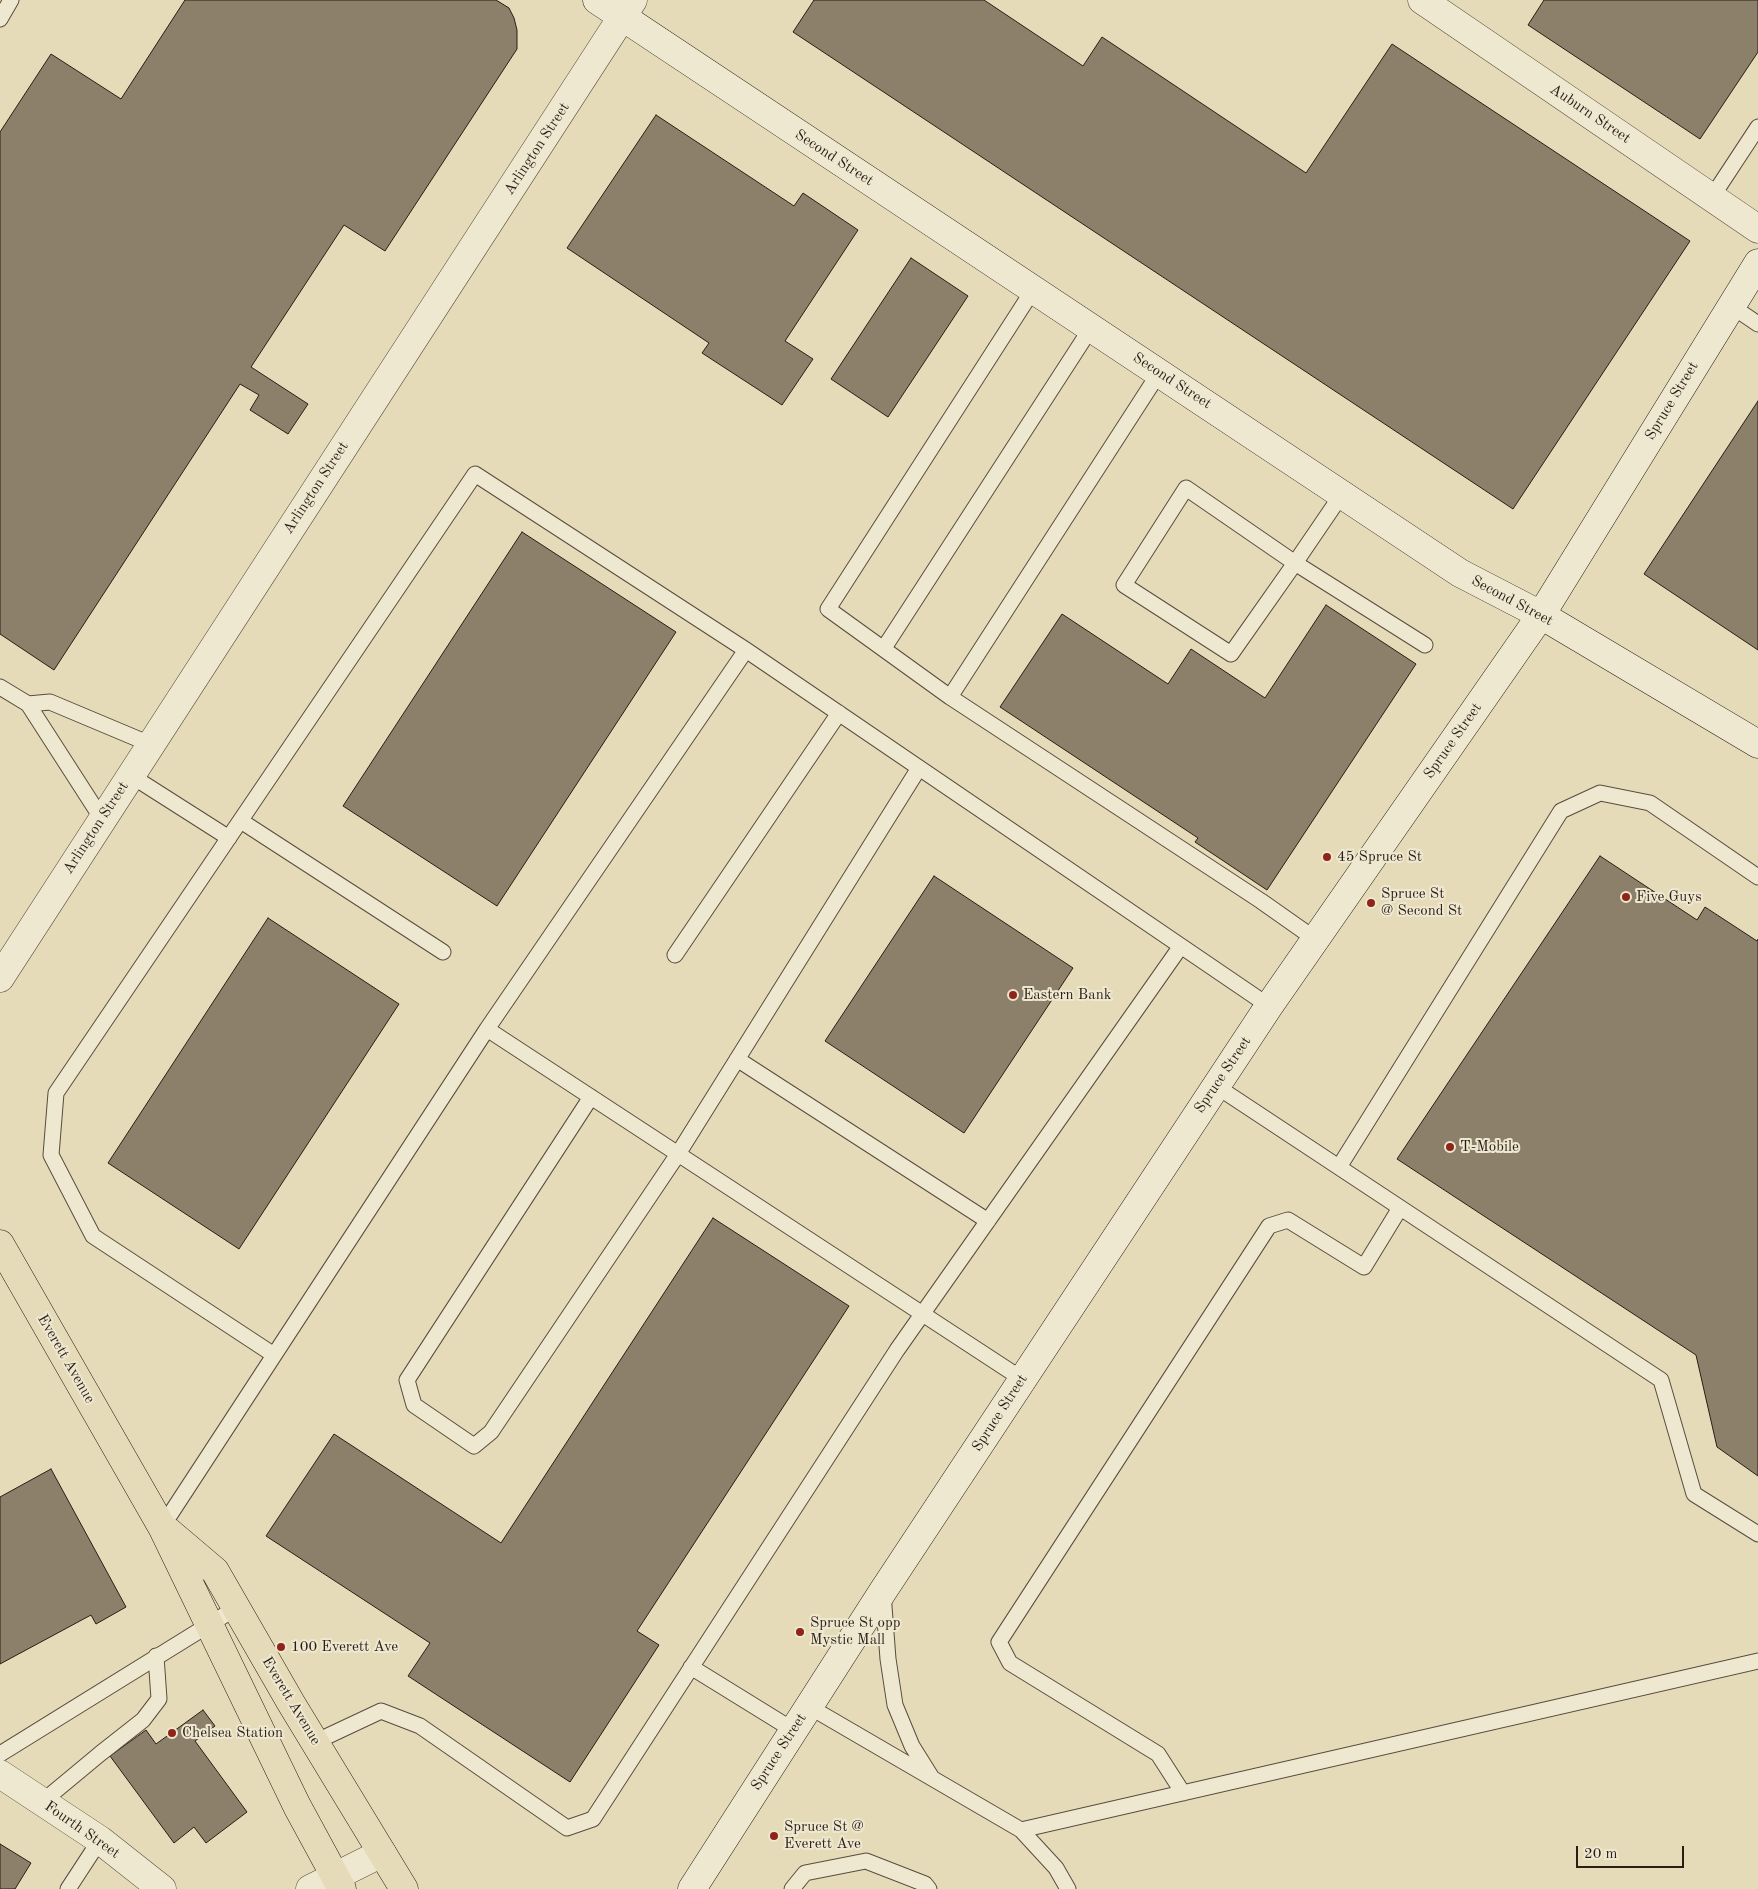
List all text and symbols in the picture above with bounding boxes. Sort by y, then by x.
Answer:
street label: Auburn Street [1546,80,1634,148]
street label: Arlington Street [500,99,574,199]
street label: Second Street [791,126,877,190]
street label: Second Street [1129,349,1215,413]
street label: Spruce Street [1641,358,1703,444]
street label: Arlington Street [279,438,353,538]
street label: Second Street [1468,572,1556,630]
street label: Spruce Street [1420,700,1486,782]
street label: Arlington Street [59,778,133,878]
place label: 45 Spruce St [1337,848,1422,866]
marker: 45 Spruce St [1321,851,1333,863]
place label: Spruce St @ Second St [1381,885,1462,920]
place label: Five Guys [1636,888,1702,906]
marker: Five Guys [1620,891,1632,903]
marker: Spruce St @ Second St [1365,897,1377,909]
place label: Eastern Bank [1023,986,1112,1004]
marker: Eastern Bank [1007,989,1019,1001]
street label: Spruce Street [1191,1033,1255,1117]
place label: T-Mobile [1460,1138,1519,1156]
marker: T-Mobile [1444,1141,1456,1153]
street label: Everett Avenue [33,1311,99,1407]
street label: Spruce Street [968,1371,1032,1455]
place label: Spruce St opp Mystic Mall [810,1614,901,1649]
marker: Spruce St opp Mystic Mall [794,1626,806,1638]
place label: 100 Everett Ave [291,1638,398,1656]
marker: 100 Everett Ave [275,1641,287,1653]
street label: Everett Avenue [258,1654,324,1748]
street label: Spruce Street [747,1710,811,1794]
place label: Chelsea Station [182,1724,283,1742]
marker: Chelsea Station [166,1727,178,1739]
street label: Fourth Street [41,1797,123,1863]
place label: Spruce St @ Everett Ave [784,1818,864,1853]
marker: Spruce St @ Everett Ave [768,1830,780,1842]
scale bar [1578,1836,1686,1868]
text: 20 m [1584,1847,1618,1862]

